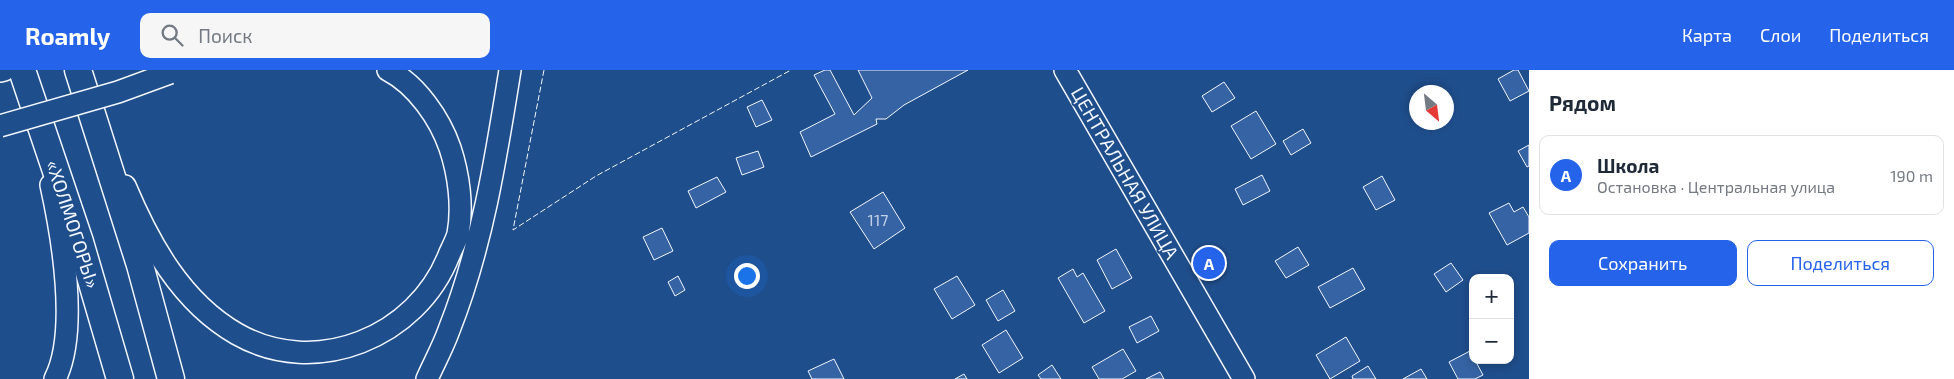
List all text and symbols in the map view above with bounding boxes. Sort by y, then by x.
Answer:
search box [140,13,490,58]
text: Roamly [25,21,110,50]
icon: search [158,21,186,49]
text: Поиск [198,24,253,47]
text: Карта [1682,24,1732,46]
text: Слои [1760,24,1801,46]
text: Поделиться [1829,24,1929,46]
street label: ЦЕНТРАЛЬНАЯ УЛИЦА [1067,83,1184,263]
north arrow [1409,85,1454,130]
text: Рядом [1549,90,1616,115]
text: Школа [1597,154,1659,177]
street label: «ХОЛМОГОРЫ» [42,157,105,291]
text: A [1561,166,1571,185]
text: 190 m [1890,166,1933,185]
text: Остановка · Центральная улица [1597,177,1835,196]
house number: 117 [868,210,888,229]
button: Сохранить [1549,240,1737,286]
button: Поделиться [1747,240,1934,286]
pin: A [1193,244,1225,282]
your location [734,263,760,289]
map controls [1469,274,1514,364]
button: + [1469,274,1514,319]
button: − [1469,319,1514,364]

